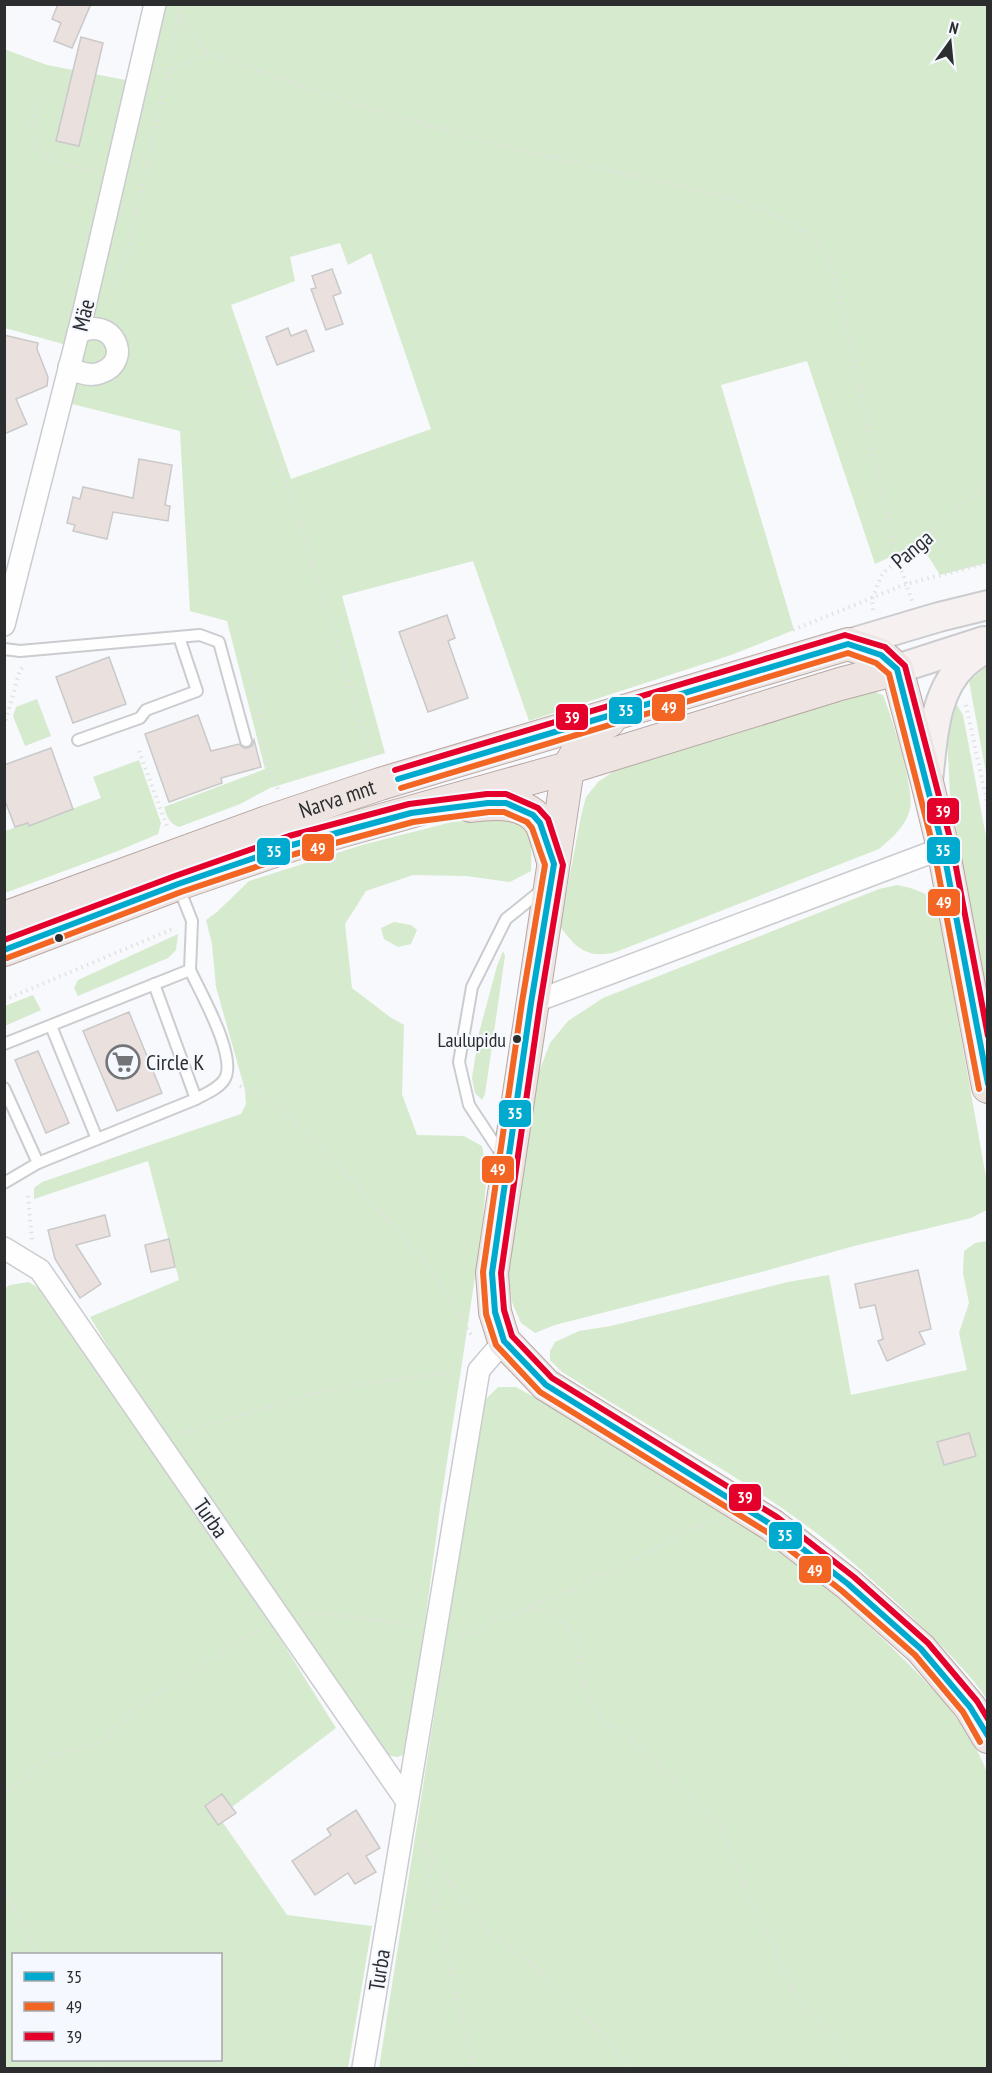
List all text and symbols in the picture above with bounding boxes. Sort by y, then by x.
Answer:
north arrow [920,12,980,72]
text: N [947,17,961,38]
street label: Mäe [66,296,100,334]
street label: Panga [885,523,939,575]
line badge: 49 [651,693,686,722]
line badge: 35 [608,696,643,725]
text: 49 [661,697,677,717]
text: 35 [618,700,634,720]
line badge: 39 [555,703,589,731]
text: 39 [564,707,580,727]
street label: Narva mnt [295,773,379,824]
line badge: 39 [926,797,960,825]
text: 39 [935,801,951,821]
line badge: 49 [301,833,335,862]
line badge: 35 [926,836,961,865]
line badge: 35 [256,837,291,866]
text: 49 [310,838,326,858]
text: 35 [935,840,951,860]
text: 35 [266,841,282,861]
line badge: 49 [927,888,961,917]
text: 49 [936,892,952,912]
unlabelled marker [53,932,65,944]
place label: Laulupidu [438,1027,506,1053]
marker: Laulupidu [511,1033,523,1045]
supermarket icon: Circle K [105,1044,141,1080]
place label: Circle K [146,1048,205,1076]
line badge: 35 [498,1099,532,1128]
text: 35 [507,1103,523,1123]
line badge: 49 [481,1155,515,1184]
text: 49 [490,1159,506,1179]
line badge: 39 [728,1483,762,1512]
text: 39 [737,1487,753,1507]
street label: Turba [188,1493,234,1543]
line badge: 35 [768,1521,803,1550]
text: 35 [777,1525,793,1545]
line badge: 49 [798,1555,832,1584]
text: 49 [807,1560,823,1580]
street label: Turba [362,1947,396,1993]
legend [12,1953,222,2061]
text: 35 [66,1965,82,1988]
text: 49 [66,1995,82,2018]
text: 39 [66,2025,82,2048]

